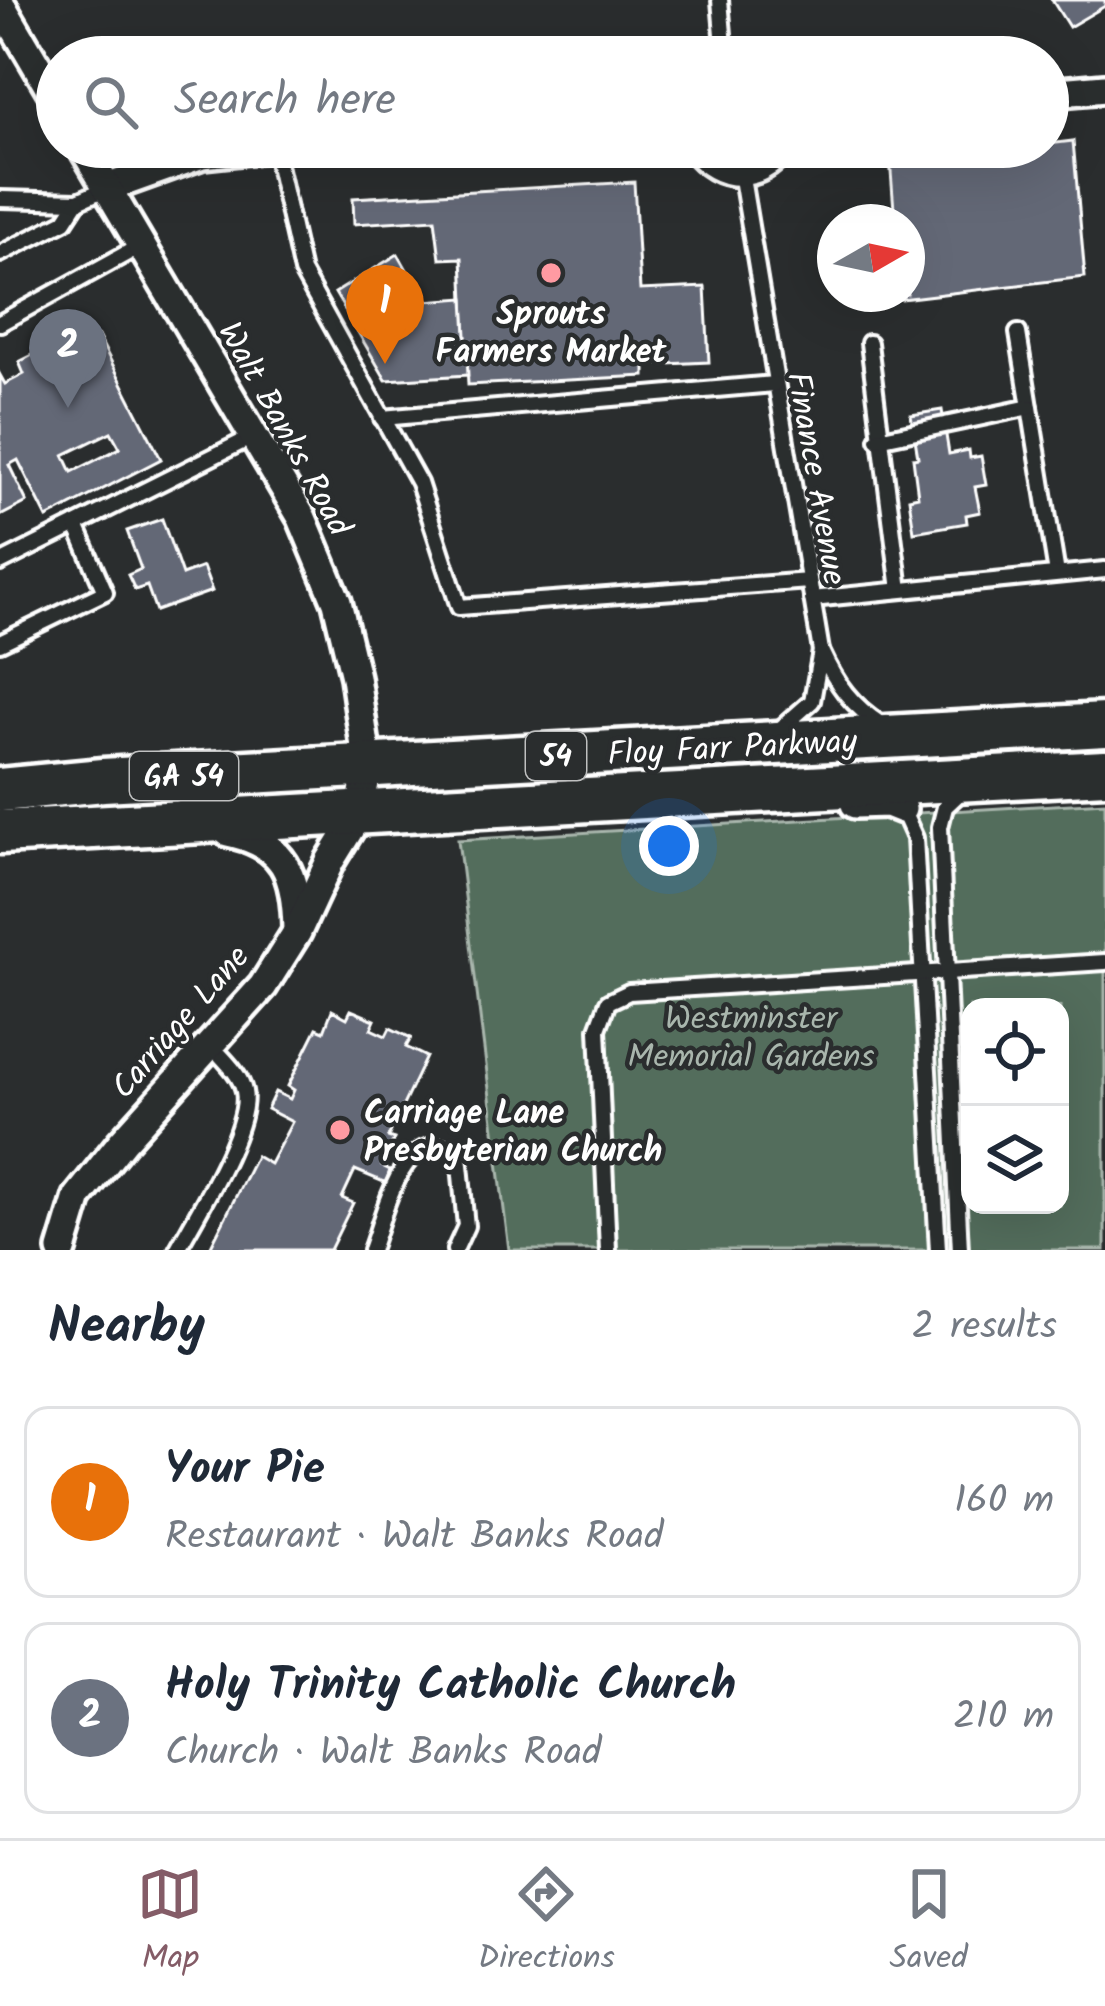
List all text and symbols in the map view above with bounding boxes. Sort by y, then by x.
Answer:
search box [36,36,1069,168]
text: Search here [174,66,396,138]
icon: search [78,69,144,135]
north arrow [817,204,925,312]
marker: Sprouts Farmers Market [538,260,564,286]
pin: 1 [346,265,424,364]
place label: Sprouts Farmers Market [436,289,668,380]
pin: 2 [29,309,107,408]
street label: Walt Banks Road [202,313,365,548]
street label: Finance Avenue [770,368,859,590]
street label: Floy Farr Parkway [606,716,859,782]
road number: 54 [526,732,586,780]
road number: GA 54 [130,752,238,800]
your location [639,816,699,876]
street label: Carriage Lane [99,934,264,1112]
park label: Westminster Memorial Gardens [627,994,875,1085]
map controls [961,998,1069,1214]
button: locate [961,998,1069,1106]
place label: Carriage Lane Presbyterian Church [364,1088,662,1179]
button: layers [961,1106,1069,1214]
marker: Carriage Lane Presbyterian Church [327,1117,353,1143]
text: Nearby [48,1288,205,1369]
text: 2 results [912,1297,1057,1359]
text: Your Pie [165,1435,325,1507]
text: 1 [84,1471,96,1533]
text: 160 m [954,1471,1054,1533]
text: Restaurant · Walt Banks Road [165,1507,663,1569]
text: Holy Trinity Catholic Church [165,1651,736,1723]
text: 2 [79,1687,101,1749]
text: 210 m [953,1687,1054,1749]
text: Church · Walt Banks Road [165,1723,601,1785]
tab: Map [137,1861,203,1986]
tab: Directions [478,1861,615,1986]
tab: Saved [889,1861,968,1986]

